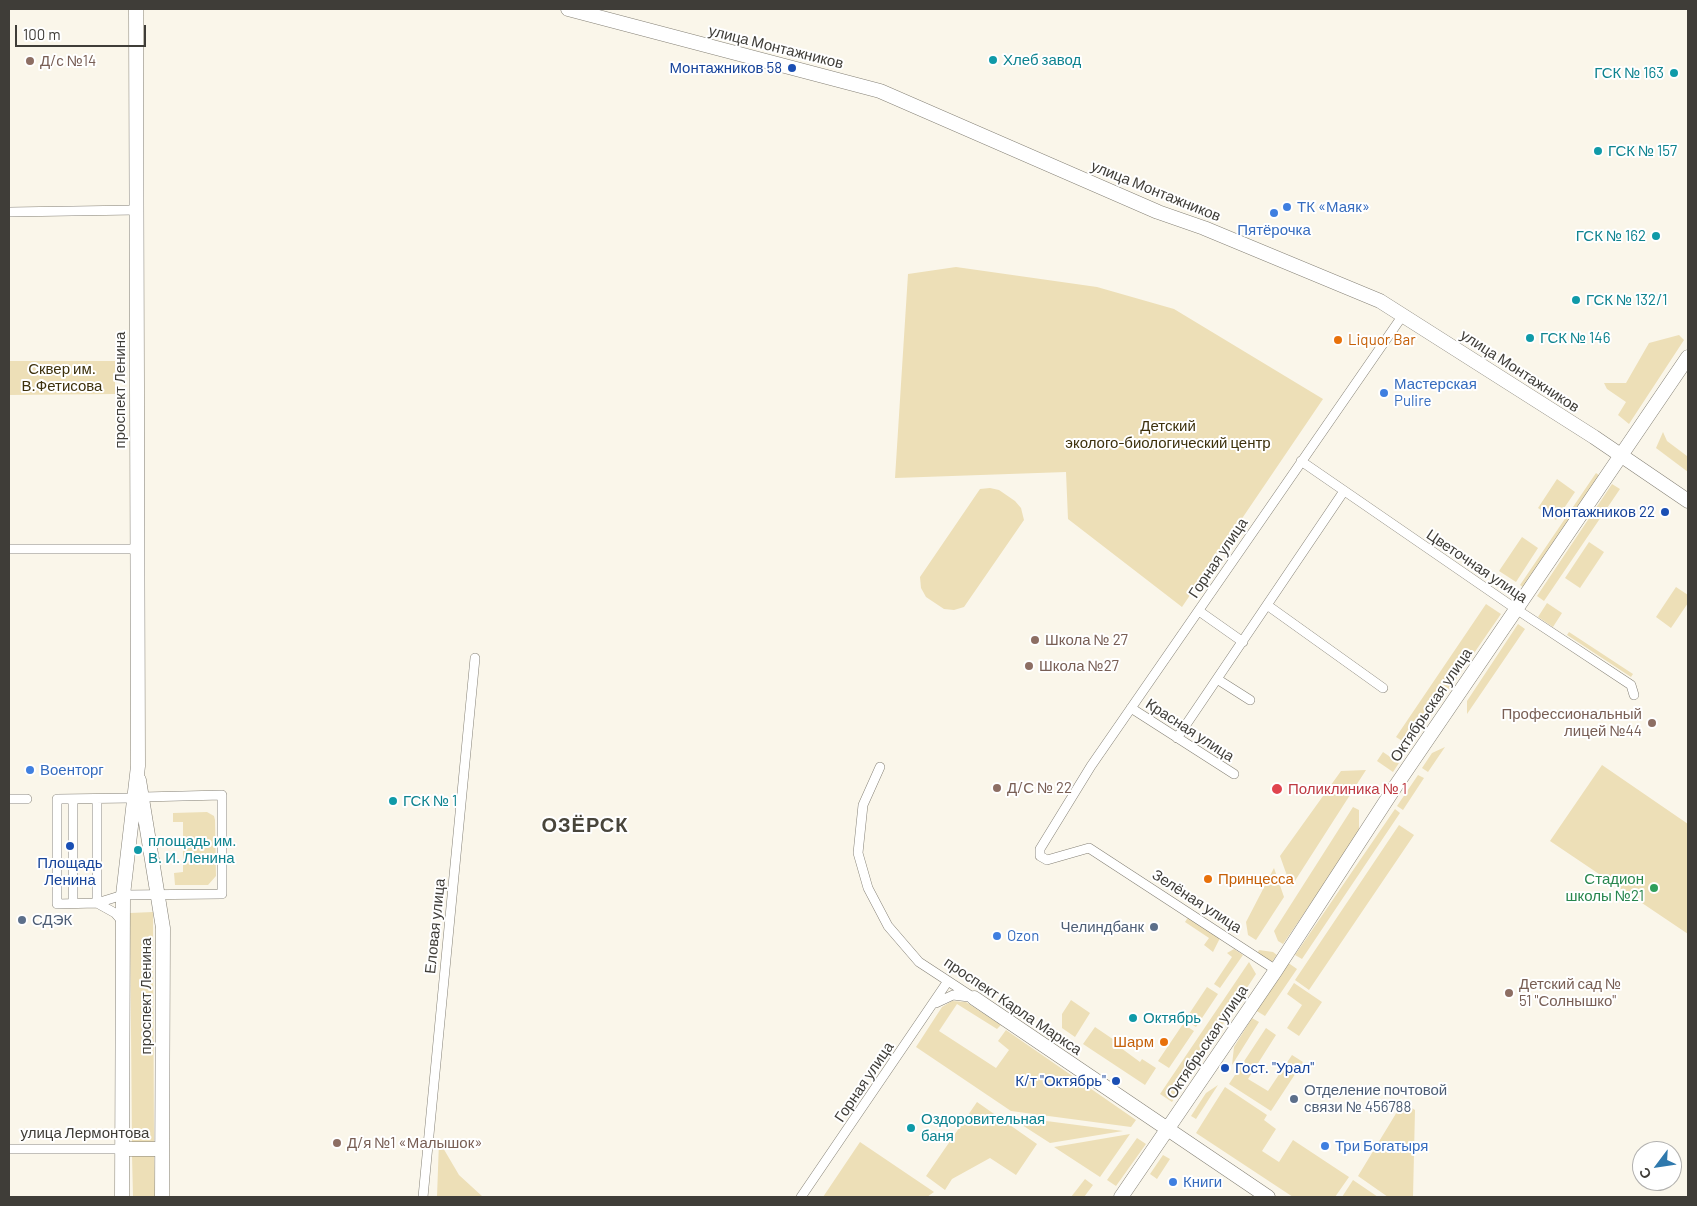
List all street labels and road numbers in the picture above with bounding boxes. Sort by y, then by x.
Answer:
street label: улица Монтажников [707,22,845,72]
street label: улица Монтажников [1089,157,1223,225]
street label: улица Монтажников [1457,326,1583,416]
street label: проспект Ленина [111,332,129,448]
street label: Горная улица [1185,515,1251,601]
street label: Цветочная улица [1423,525,1531,607]
street label: Октябрьская улица [1386,645,1476,765]
street label: Красная улица [1142,695,1238,765]
street label: Зелёная улица [1149,865,1245,937]
street label: Еловая улица [421,877,449,975]
street label: проспект Ленина [137,938,155,1054]
street label: проспект Карла Маркса [941,953,1085,1059]
street label: Октябрьская улица [1162,982,1252,1102]
street label: Горная улица [831,1039,897,1125]
street label: улица Лермонтова [21,1124,149,1142]

